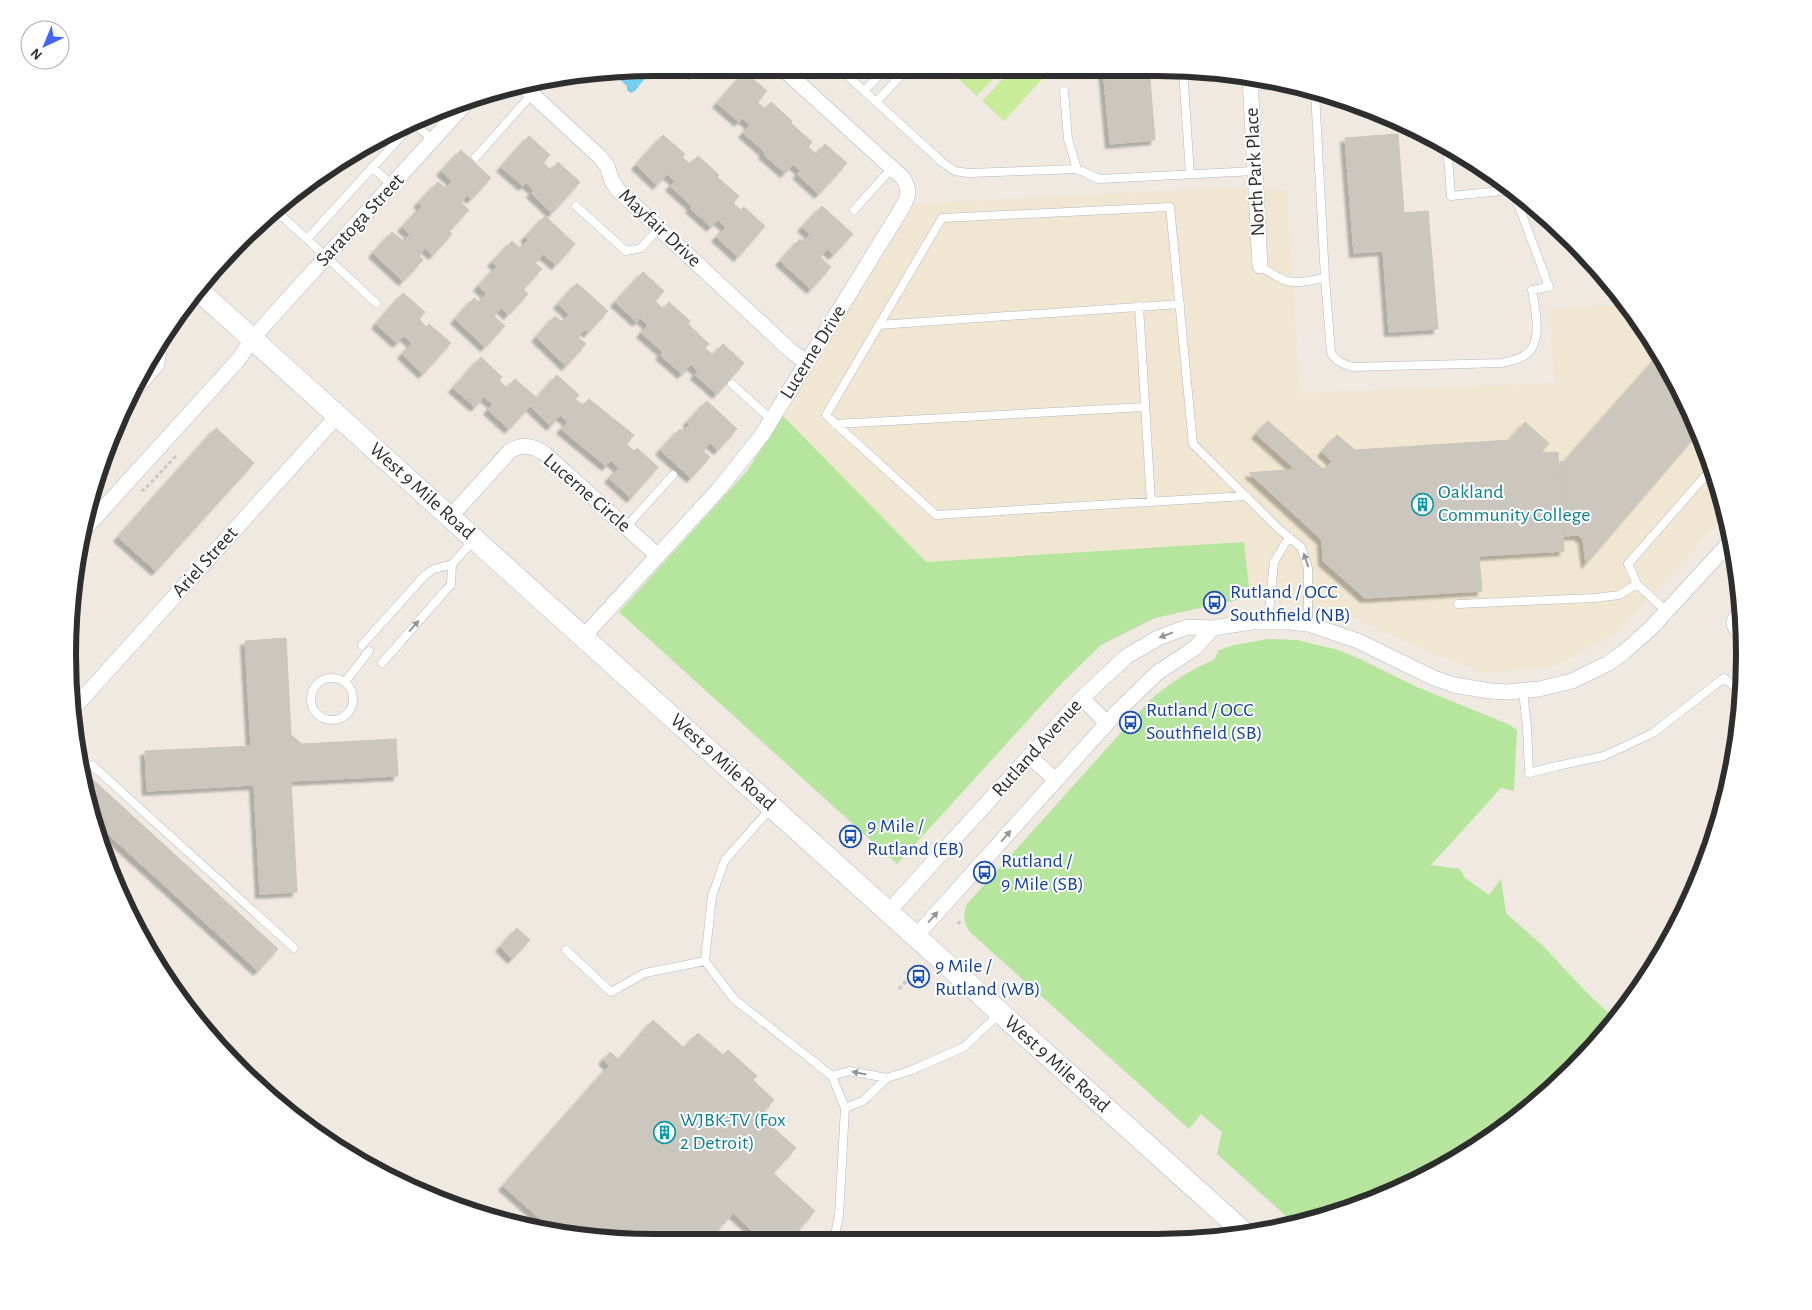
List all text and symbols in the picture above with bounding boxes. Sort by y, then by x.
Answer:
north arrow [20,20,70,70]
text: N [28,45,45,62]
street label: North Park Place [1242,107,1268,237]
street label: Saratoga Street [312,169,408,270]
street label: Mayfair Drive [615,185,705,271]
street label: Lucerne Drive [776,302,850,402]
street label: West 9 Mile Road [366,439,478,543]
street label: Lucerne Circle [540,450,634,536]
place label: Oakland Community College [1438,482,1590,525]
building icon: Oakland Community College [1410,492,1434,516]
street label: Ariel Street [168,522,242,601]
one-way arrow [1301,552,1309,567]
place label: Rutland / OCC Southfield (NB) [1230,582,1351,625]
bus stop icon: Rutland / OCC Southfield (NB) [1202,591,1226,615]
one-way arrow [408,620,420,632]
one-way arrow [1158,631,1173,639]
street label: Rutland Avenue [988,695,1086,801]
place label: Rutland / OCC Southfield (SB) [1146,700,1263,743]
street label: West 9 Mile Road [667,710,779,814]
bus stop icon: Rutland / OCC Southfield (SB) [1118,710,1142,734]
place label: 9 Mile / Rutland (EB) [867,816,965,859]
bus stop icon: 9 Mile / Rutland (EB) [839,825,863,849]
one-way arrow [1000,831,1012,843]
place label: Rutland / 9 Mile (SB) [1001,851,1084,894]
bus stop icon: Rutland / 9 Mile (SB) [973,861,997,885]
one-way arrow [927,912,939,924]
place label: 9 Mile / Rutland (WB) [935,956,1041,999]
bus stop icon: 9 Mile / Rutland (WB) [907,965,931,989]
street label: West 9 Mile Road [1001,1012,1113,1116]
one-way arrow [851,1068,867,1076]
place label: WJBK-TV (Fox 2 Detroit) [680,1110,786,1153]
building icon: WJBK-TV (Fox 2 Detroit) [652,1120,676,1144]

